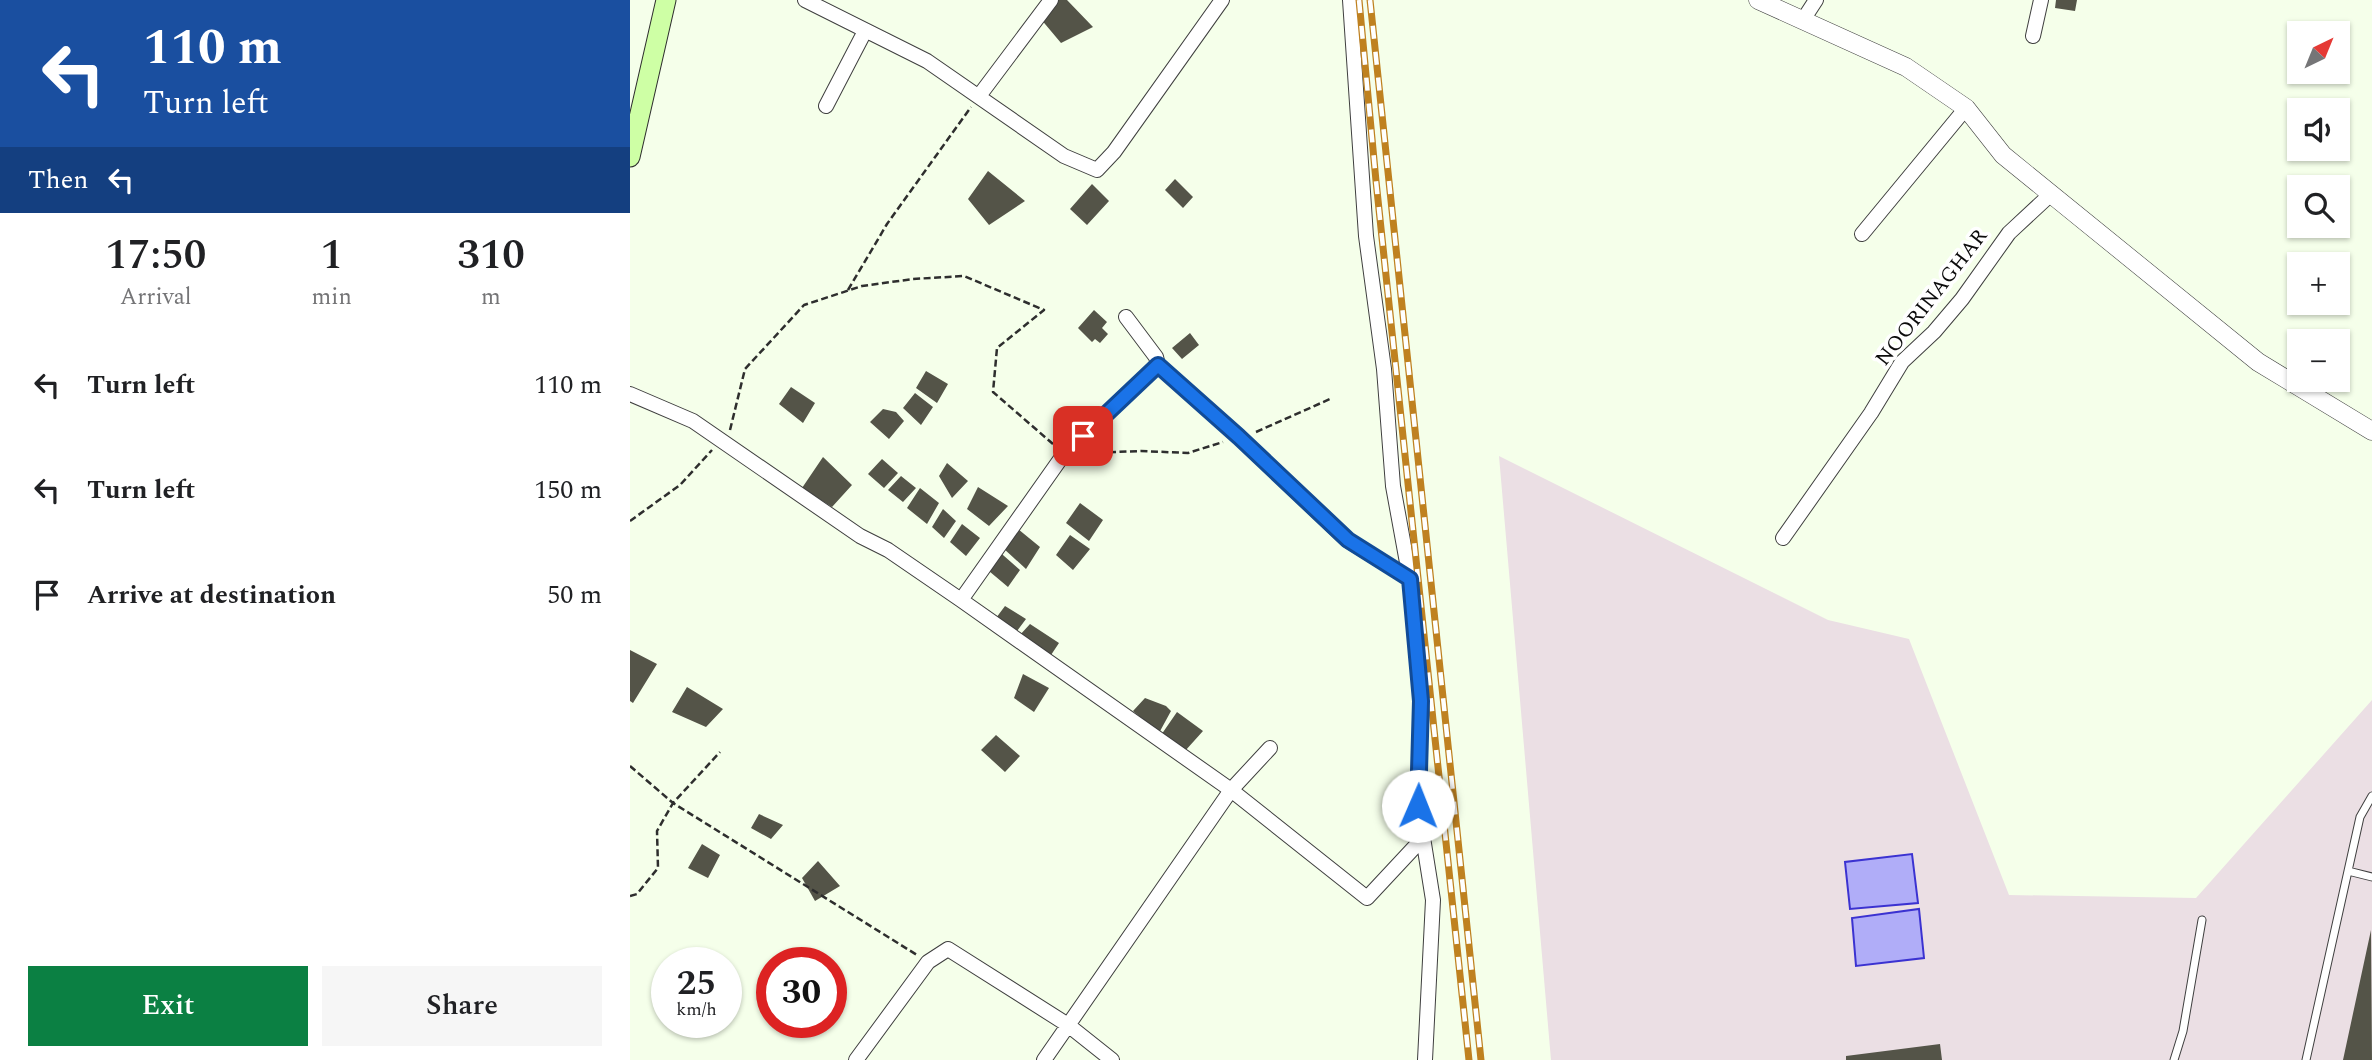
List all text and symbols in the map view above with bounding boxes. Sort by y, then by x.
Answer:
text: 110 m [143,11,282,86]
north arrow [2287,21,2350,84]
map controls [2287,21,2350,392]
icon: left [28,28,119,119]
text: Turn left [143,79,269,128]
button: sound [2287,98,2350,161]
text: Then [28,160,88,200]
icon: left [102,161,140,199]
button: search [2287,175,2350,238]
street label: NOORINAGHAR [1868,222,1996,373]
text: 17:50 [105,224,206,287]
text: 1 [320,224,343,287]
text: 310 [457,224,525,287]
button: + [2287,252,2350,315]
text: Arrival [120,280,192,315]
text: min [312,280,352,315]
text: m [481,280,501,315]
button: − [2287,329,2350,392]
text: Turn left [87,365,195,405]
text: 110 m [534,365,602,405]
icon: left [28,366,66,404]
pin [1053,406,1113,466]
icon: arrive [1064,417,1102,455]
text: Turn left [87,470,195,510]
text: 150 m [534,470,602,510]
icon: left [28,471,66,509]
text: Arrive at destination [87,575,336,615]
text: 50 m [547,575,602,615]
icon: arrive [28,576,66,614]
position arrow [1381,769,1455,843]
speed limit sign: 30 [756,947,847,1038]
text: 25 [677,957,716,1010]
button: Exit [28,966,308,1046]
button: Share [322,966,602,1046]
text: km/h [676,996,717,1023]

